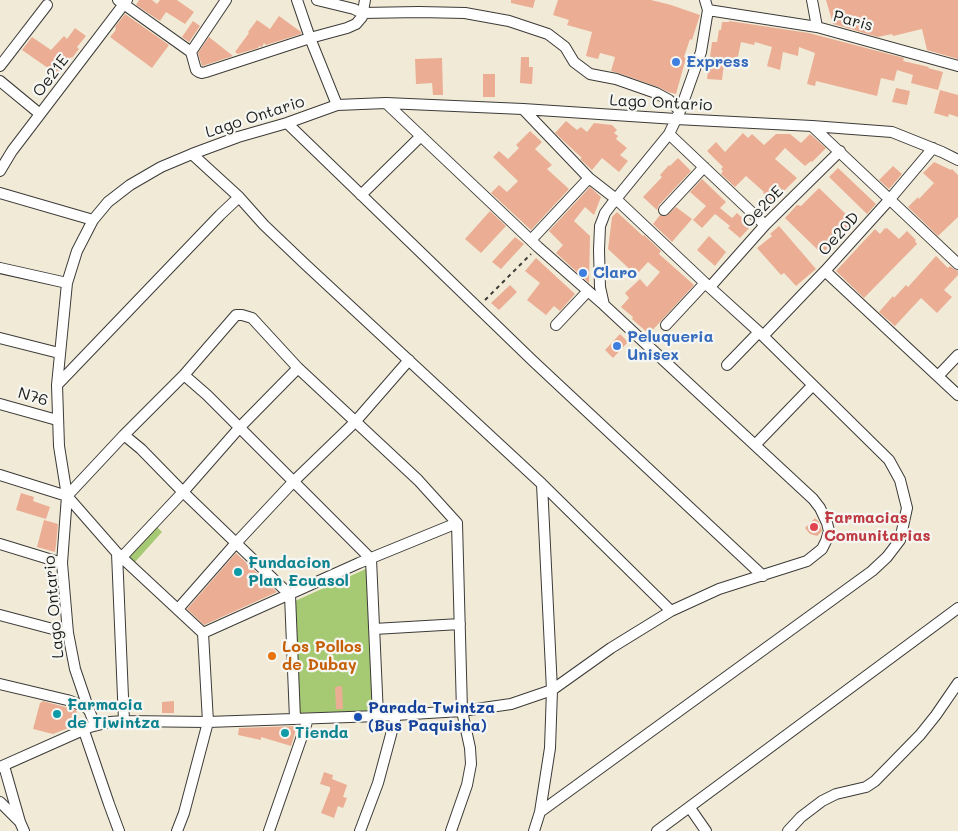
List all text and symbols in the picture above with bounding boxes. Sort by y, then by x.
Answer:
street label: Paris [831,6,875,36]
street label: Oe21E [29,51,73,101]
place label: Express [686,52,749,72]
marker: Express [670,56,682,68]
street label: Lago Ontario [609,91,713,115]
street label: Lago Ontario [203,92,307,142]
street label: Oe20E [739,182,787,232]
street label: Oe20D [814,208,864,260]
place label: Claro [593,263,637,283]
marker: Claro [577,267,589,279]
place label: Peluqueria Unisex [627,327,714,365]
marker: Peluqueria Unisex [611,340,623,352]
street label: N76 [16,384,50,410]
place label: Farmacias Comunitarias [824,508,931,546]
marker: Farmacias Comunitarias [808,521,820,533]
place label: Fundacion Plan Ecuasol [248,553,349,591]
street label: Lago Ontario [40,555,68,659]
marker: Fundacion Plan Ecuasol [232,566,244,578]
place label: Los Pollos de Dubay [282,637,362,675]
marker: Los Pollos de Dubay [266,650,278,662]
place label: Farmacia de Tiwintza [67,695,160,733]
place label: Parada Twintza (Bus Paquisha) [368,698,495,736]
marker: Farmacia de Tiwintza [51,708,63,720]
marker: Parada Twintza (Bus Paquisha) [352,711,364,723]
place label: Tienda [295,723,349,743]
marker: Tienda [279,727,291,739]

